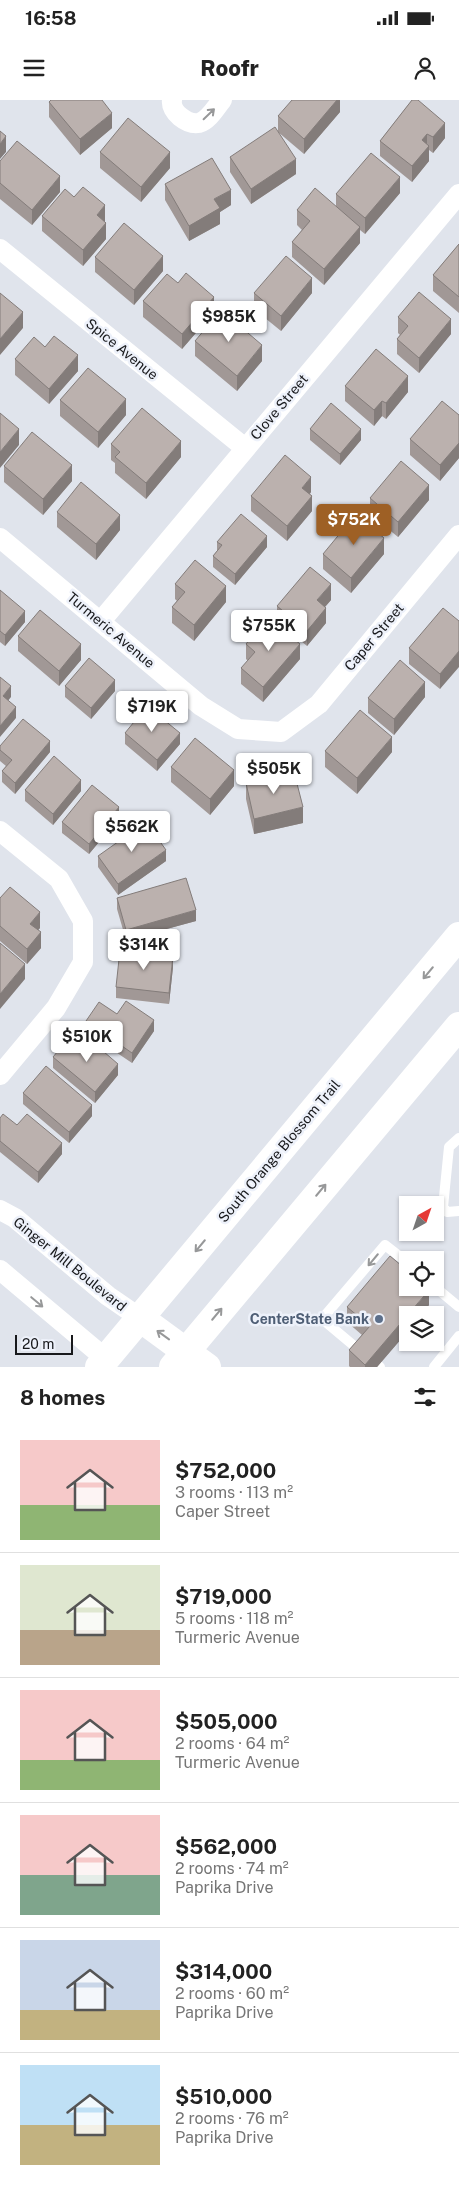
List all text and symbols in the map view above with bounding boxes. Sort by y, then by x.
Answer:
text: 16:58 [25,7,76,29]
icon: menu [20,54,48,82]
icon: person [411,54,439,82]
text: Roofr [200,55,259,81]
one-way arrow [203,108,216,120]
pin: $985K [194,300,264,343]
text: $985K [202,307,256,326]
street label: Spice Avenue [83,315,161,383]
street label: Clove Street [247,371,311,443]
pin: $752K [319,504,389,546]
text: $752K [327,510,381,529]
street label: Turmeric Avenue [64,589,158,671]
street label: Caper Street [341,600,407,674]
pin: $755K [234,610,304,652]
text: $755K [242,616,296,635]
pin: $719K [117,690,187,733]
text: $719K [127,697,177,716]
pin: $505K [239,752,309,795]
text: $505K [247,759,301,778]
pin: $562K [97,810,167,853]
text: $562K [105,817,159,836]
pin: $314K [109,928,179,971]
text: $314K [119,935,169,954]
one-way arrow [422,967,433,980]
pin: $510K [52,1020,122,1063]
text: $510K [62,1027,112,1046]
street label: South Orange Blossom Trail [215,1077,343,1225]
one-way arrow [316,1184,327,1197]
north arrow [399,1196,444,1241]
map controls [399,1196,444,1351]
street label: Ginger Mill Boulevard [10,1214,130,1314]
one-way arrow [194,1239,206,1252]
button: locate [399,1251,444,1296]
one-way arrow [367,1253,378,1266]
one-way arrow [31,1296,44,1307]
button: layers [399,1306,444,1351]
one-way arrow [211,1308,223,1321]
place label: CenterState Bank [250,1311,369,1327]
marker: CenterState Bank [373,1313,385,1325]
one-way arrow [156,1330,170,1340]
scale bar [15,1332,72,1355]
text: 20 m [22,1336,54,1352]
icon: filters [411,1383,439,1411]
text: 8 homes [20,1385,105,1410]
text: $752,000 [175,1458,276,1483]
icon: home [60,1460,120,1520]
text: 3 rooms · 113 m² [175,1483,293,1502]
text: Caper Street [175,1502,270,1521]
text: $719,000 [175,1584,272,1609]
icon: home [60,1585,120,1645]
text: 5 rooms · 118 m² [175,1609,294,1628]
text: Turmeric Avenue [175,1628,300,1647]
text: $505,000 [175,1709,277,1734]
icon: home [60,1710,120,1770]
text: 2 rooms · 64 m² [175,1734,289,1753]
text: Turmeric Avenue [175,1753,300,1772]
text: $562,000 [175,1834,277,1859]
icon: home [60,1835,120,1895]
text: 2 rooms · 74 m² [175,1859,289,1878]
text: Paprika Drive [175,1878,274,1897]
text: $314,000 [175,1959,272,1984]
icon: home [60,1960,120,2020]
text: 2 rooms · 60 m² [175,1984,289,2003]
text: Paprika Drive [175,2003,274,2022]
text: $510,000 [175,2084,272,2109]
icon: home [60,2085,120,2145]
text: 2 rooms · 76 m² [175,2109,289,2128]
text: Paprika Drive [175,2128,274,2147]

